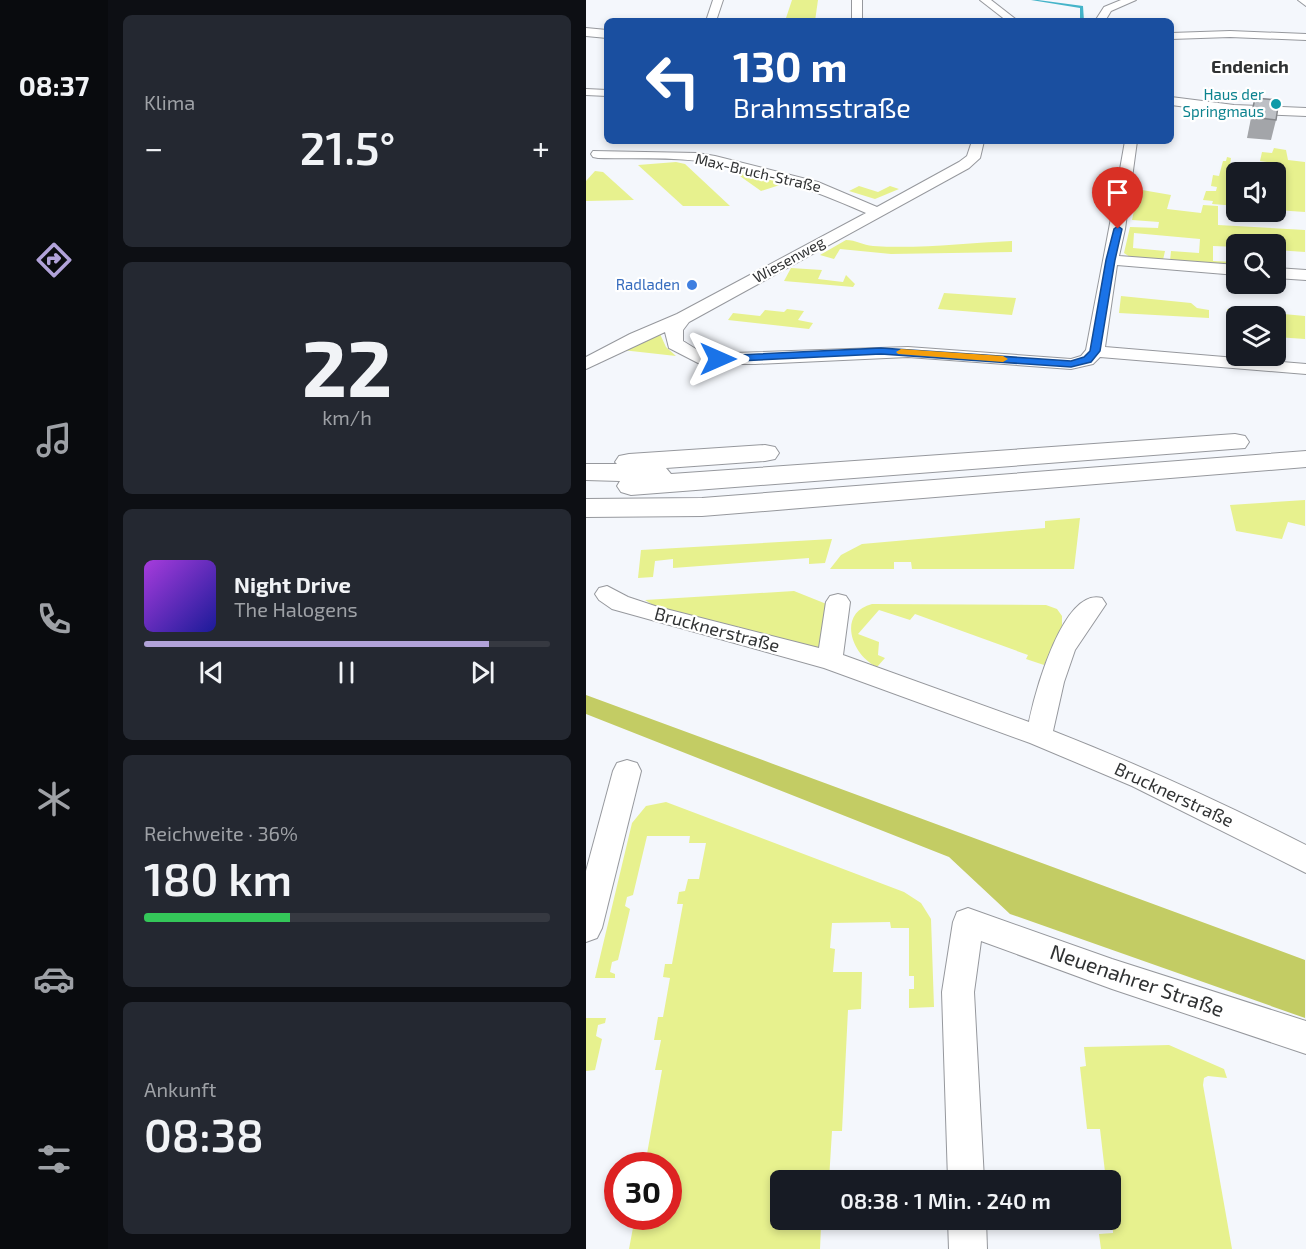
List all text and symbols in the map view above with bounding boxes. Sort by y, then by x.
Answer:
text: 130 m [733,40,848,90]
icon: left [634,42,712,120]
district label: Endenich [1211,55,1289,77]
text: 08:37 [19,69,89,101]
place label: Haus der Springmaus [1183,85,1264,120]
text: Klima [144,90,195,114]
text: Brahmsstraße [733,91,911,123]
marker: Haus der Springmaus [1269,97,1283,111]
text: 21.5° [300,120,395,174]
text: − [144,127,163,167]
text: + [532,127,550,167]
street label: Max-Bruch-Straße [693,149,823,195]
map controls [1226,162,1286,366]
button: sound [1226,162,1286,222]
pin [1092,167,1143,229]
icon: arrive [1101,176,1134,209]
street label: Wiesenweg [750,232,828,286]
button: search [1226,234,1286,294]
icon: directions [33,239,75,281]
place label: Radladen [616,275,680,293]
marker: Radladen [685,278,699,292]
button: layers [1226,306,1286,366]
text: 22 [302,319,392,413]
position arrow [686,327,750,391]
text: km/h [322,405,372,429]
icon: music [33,419,75,461]
text: Night Drive [234,571,351,597]
text: The Halogens [234,597,358,621]
icon: phone [33,598,75,640]
street label: Brucknerstraße [652,602,782,656]
icon: previous [195,656,228,689]
icon: pause [330,656,363,689]
icon: next [466,656,499,689]
street label: Brucknerstraße [1111,757,1237,831]
icon: climate [33,778,75,820]
text: Reichweite · 36% [144,821,298,845]
text: 180 km [144,851,292,905]
street label: Neuenahrer Straße [1047,938,1228,1021]
icon: car [33,958,75,1000]
text: Ankunft [144,1077,216,1101]
text: 08:38 [144,1107,264,1161]
icon: filters [33,1138,75,1180]
speed limit sign: 30 [604,1152,682,1230]
text: 08:38 · 1 Min. · 240 m [840,1187,1051,1213]

